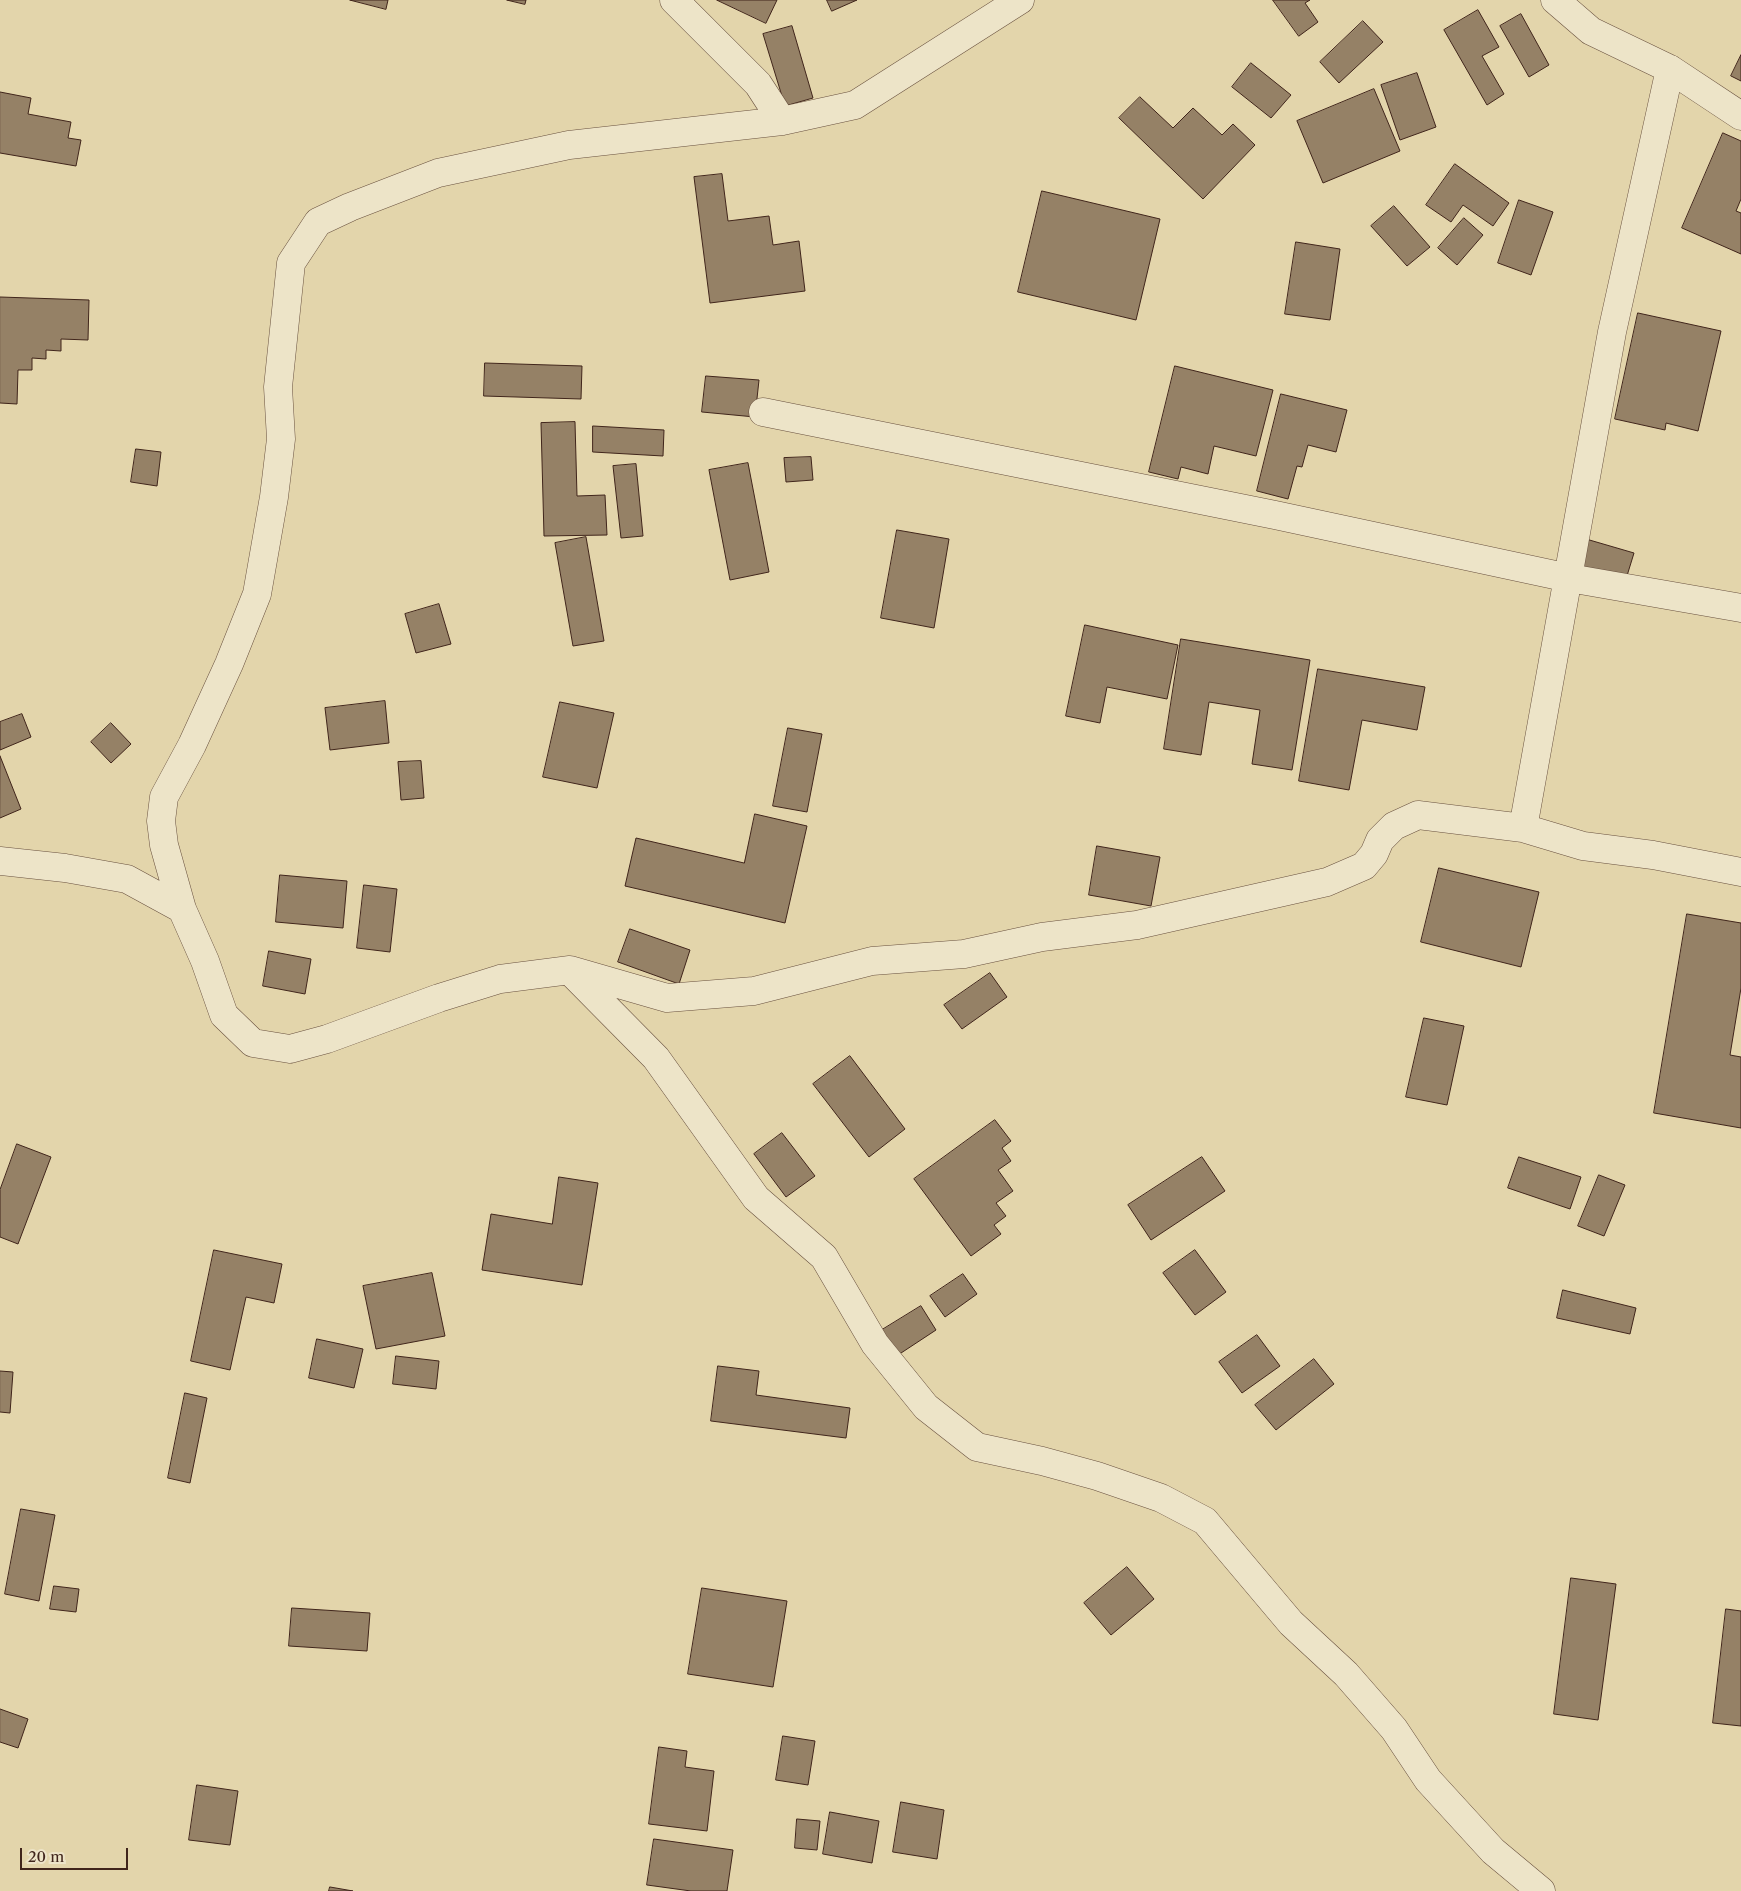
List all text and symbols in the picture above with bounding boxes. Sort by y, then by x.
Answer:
scale bar [22,1838,130,1870]
text: 20 m [28,1847,64,1866]

